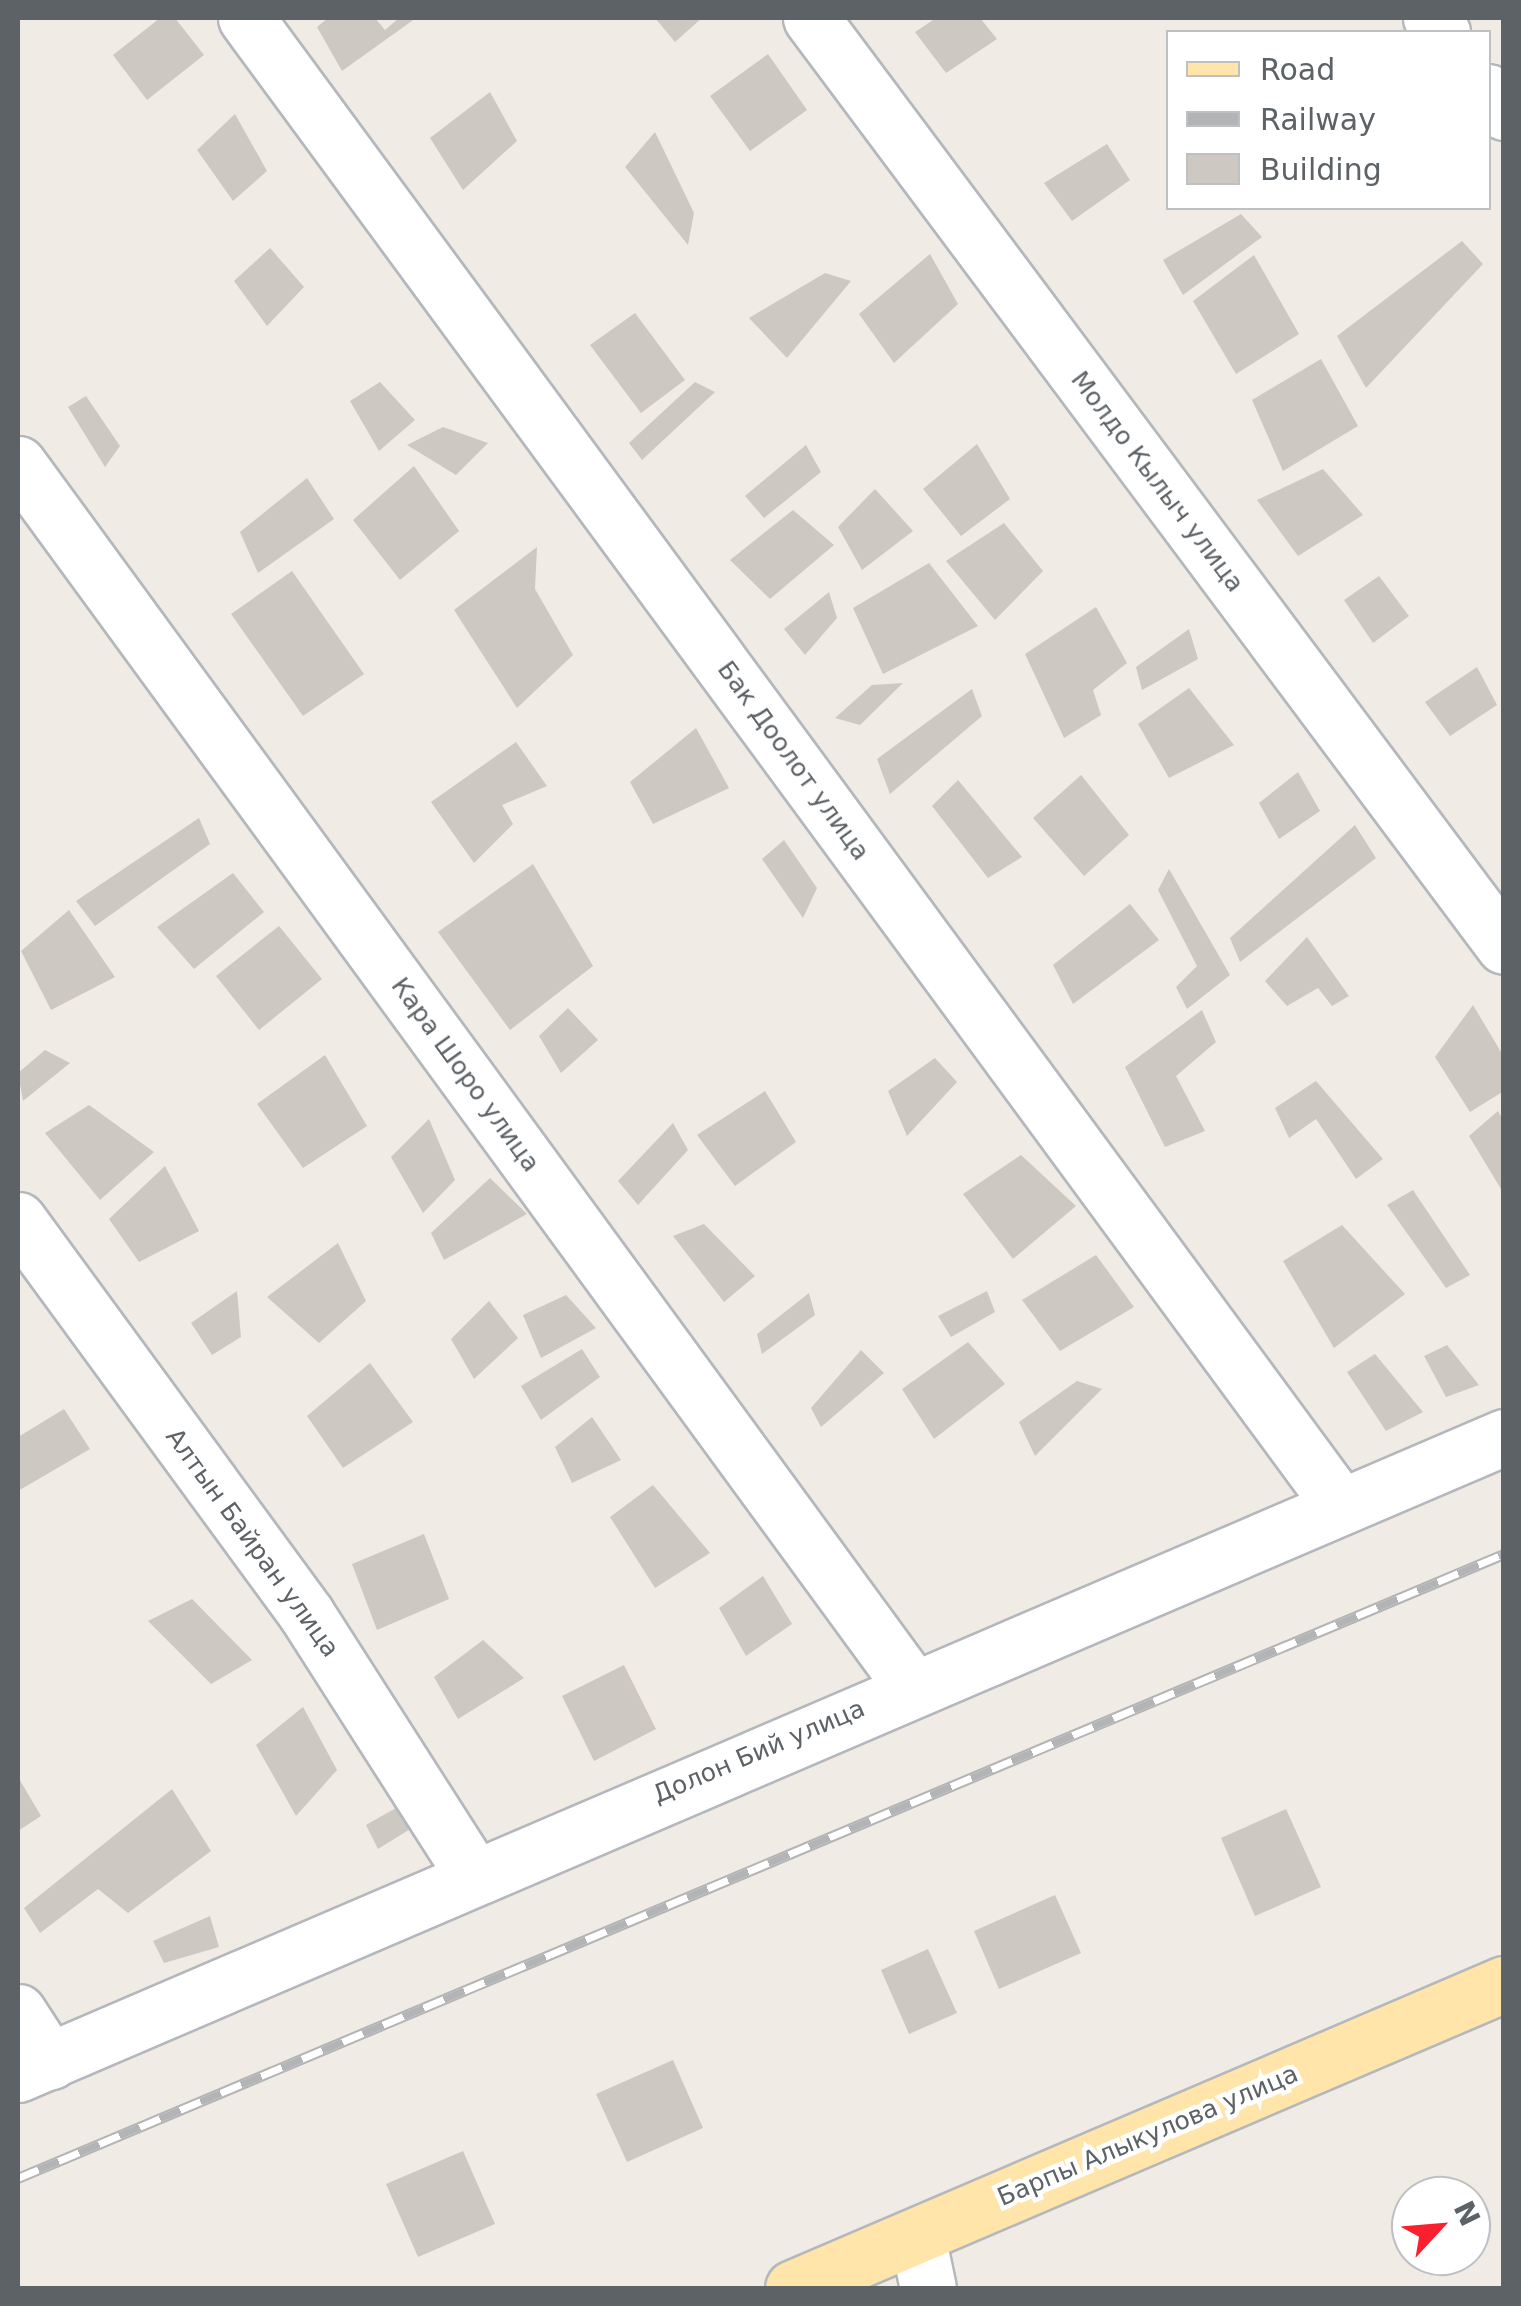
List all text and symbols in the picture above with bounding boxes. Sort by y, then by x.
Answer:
legend [1166,30,1491,210]
text: Road [1260,52,1335,87]
text: Railway [1260,102,1376,137]
text: Building [1260,152,1382,187]
street label: Молдо Кылыч улица [1064,366,1250,598]
street label: Бак Доолот улица [711,656,875,866]
street label: Кара Шоро улица [384,972,546,1178]
street label: Алтын Байран улица [159,1423,345,1663]
street label: Долон Бий улица [649,1694,869,1810]
street label: Барпы Алыкулова улица [993,2059,1303,2213]
north arrow [1391,2176,1491,2276]
text: N [1447,2196,1487,2231]

